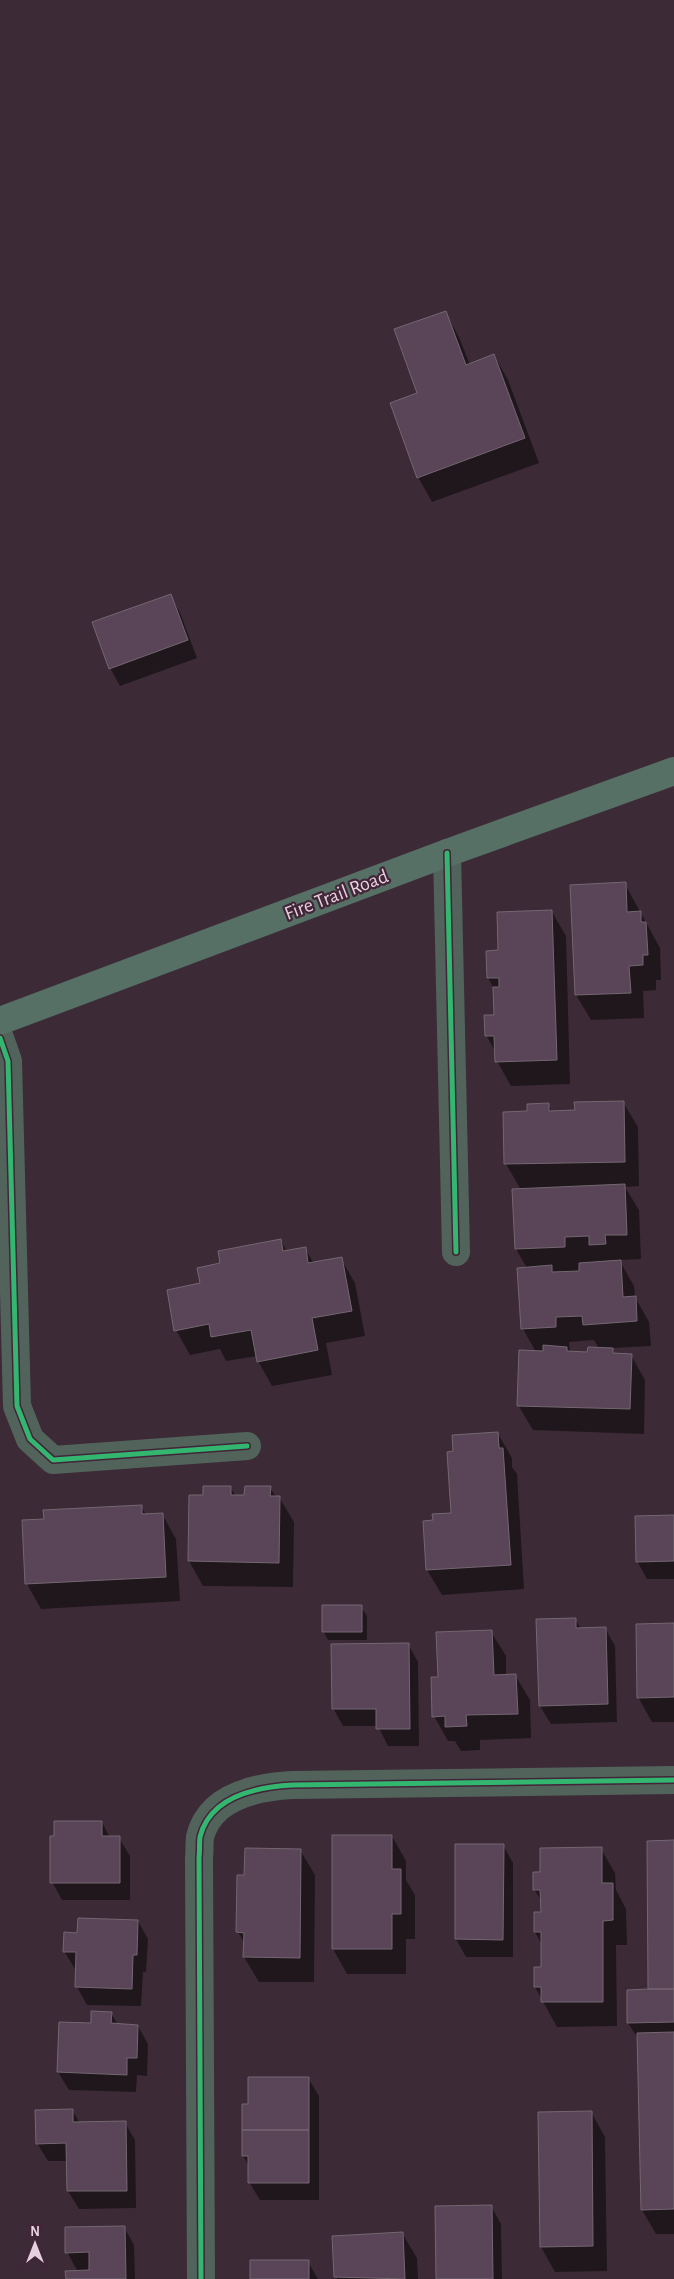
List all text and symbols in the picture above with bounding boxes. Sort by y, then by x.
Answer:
street label: Fire Trail Road [282,866,391,924]
north arrow [10,2219,60,2269]
text: N [30,2225,40,2239]

